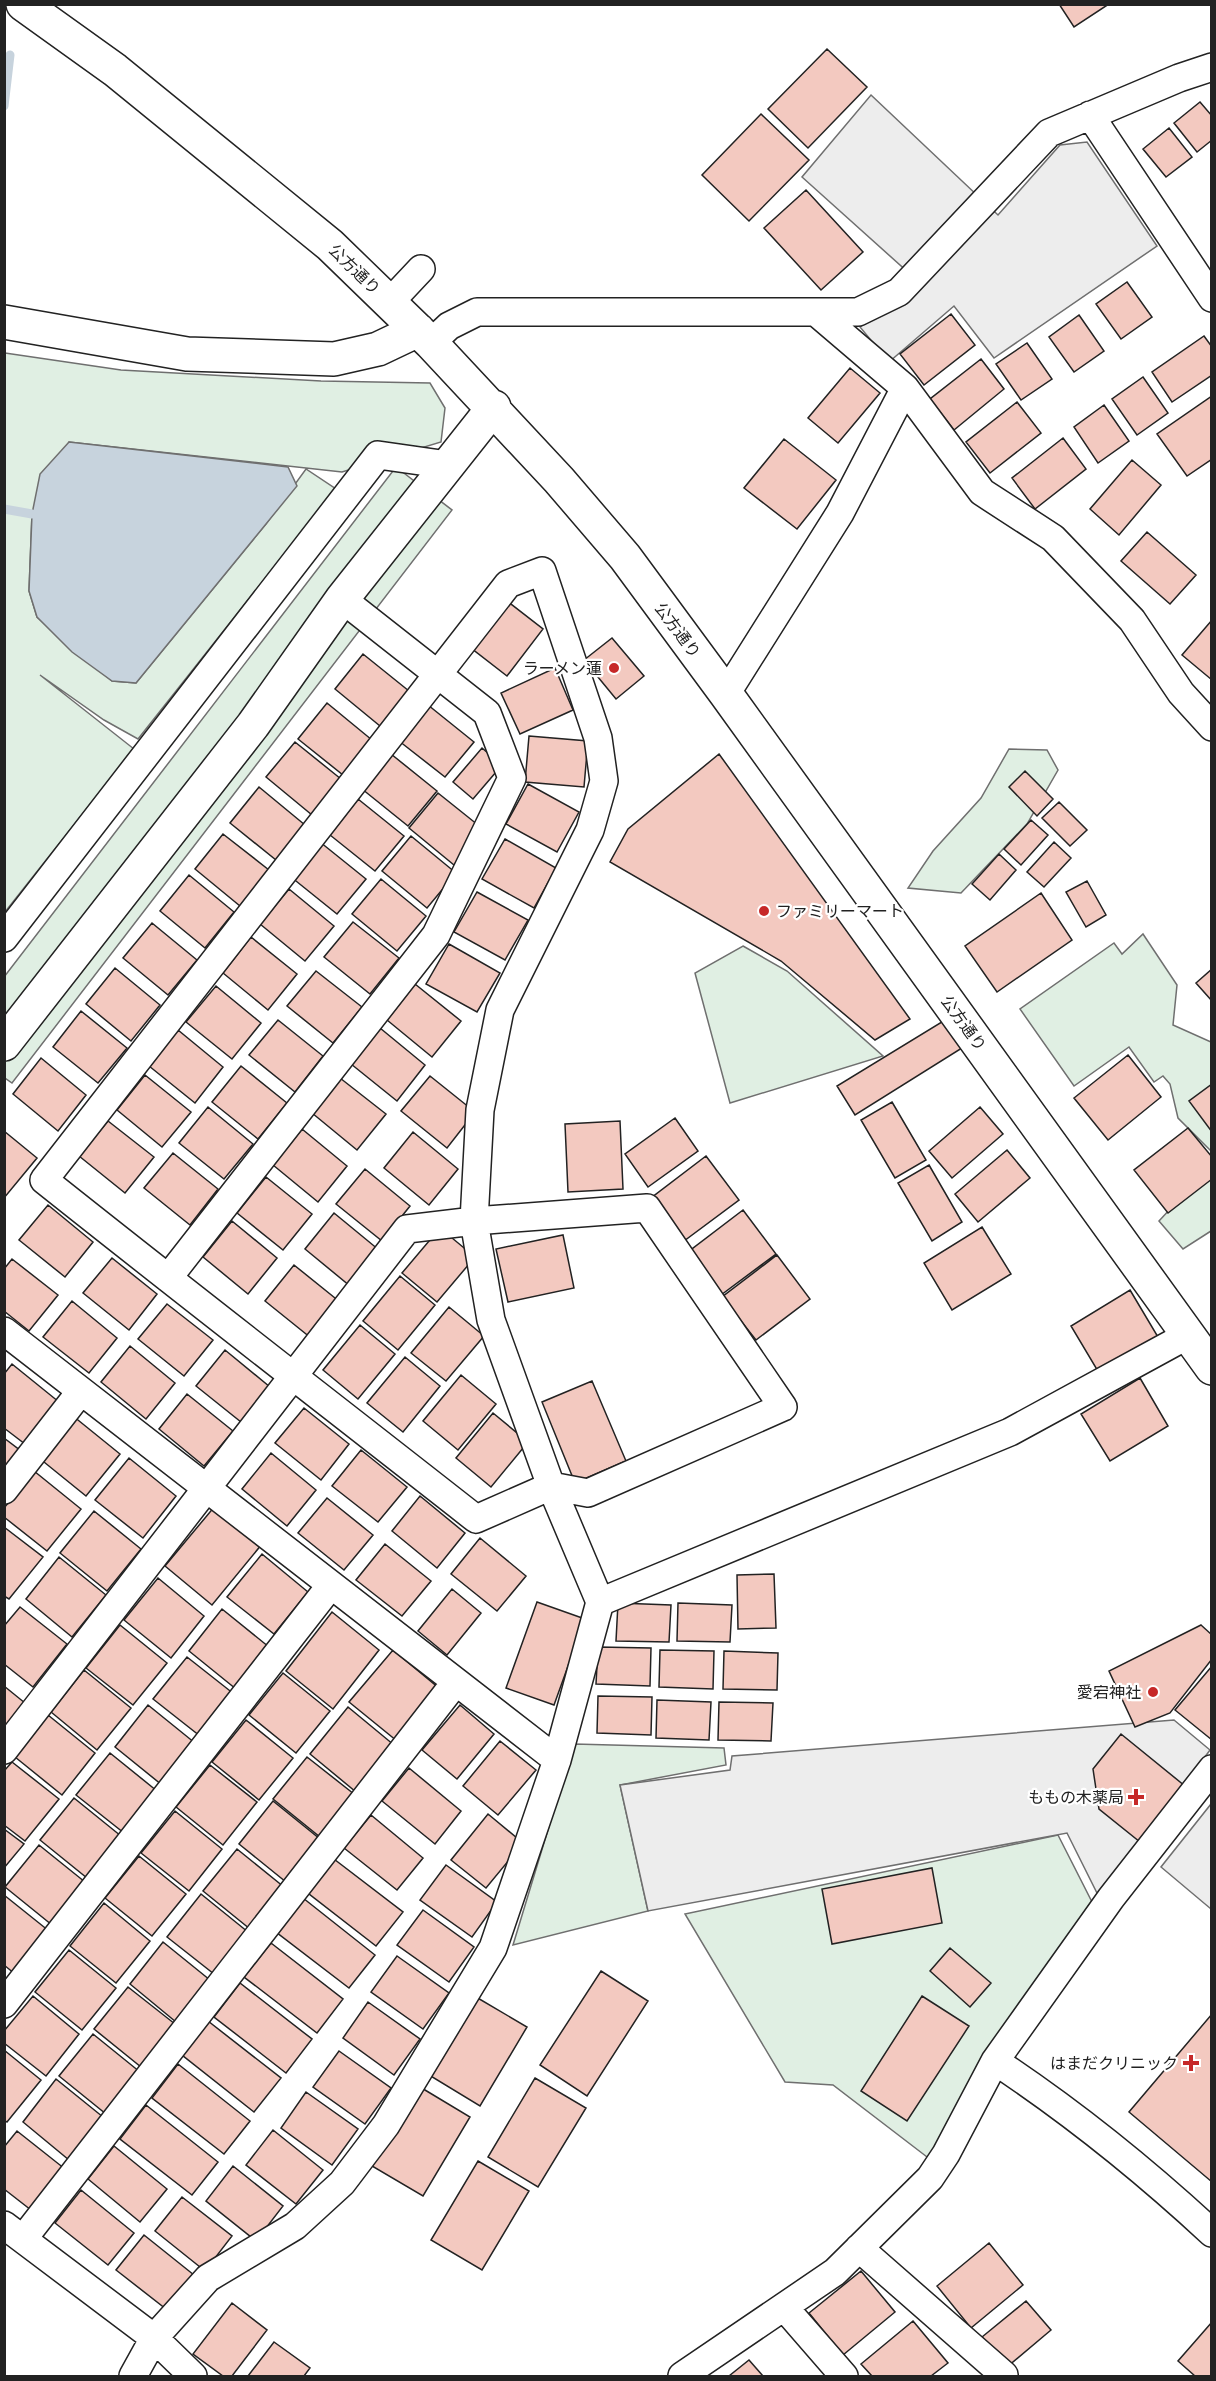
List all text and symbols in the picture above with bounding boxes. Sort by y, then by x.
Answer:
street label: 公方通り [325,240,384,298]
street label: 公方通り [651,599,704,662]
place label: ラーメン蓮 [523,659,602,678]
marker: ラーメン蓮 [607,661,621,675]
place label: ファミリーマート [776,902,904,921]
marker: ファミリーマート [757,904,771,918]
street label: 公方通り [937,992,990,1055]
place label: 愛宕神社 [1077,1683,1141,1702]
marker: 愛宕神社 [1146,1685,1160,1699]
place label: ももの木薬局 [1028,1788,1124,1807]
marker: ももの木薬局 [1129,1790,1143,1804]
place label: はまだクリニック [1050,2054,1178,2073]
marker: はまだクリニック [1182,2054,1200,2072]

